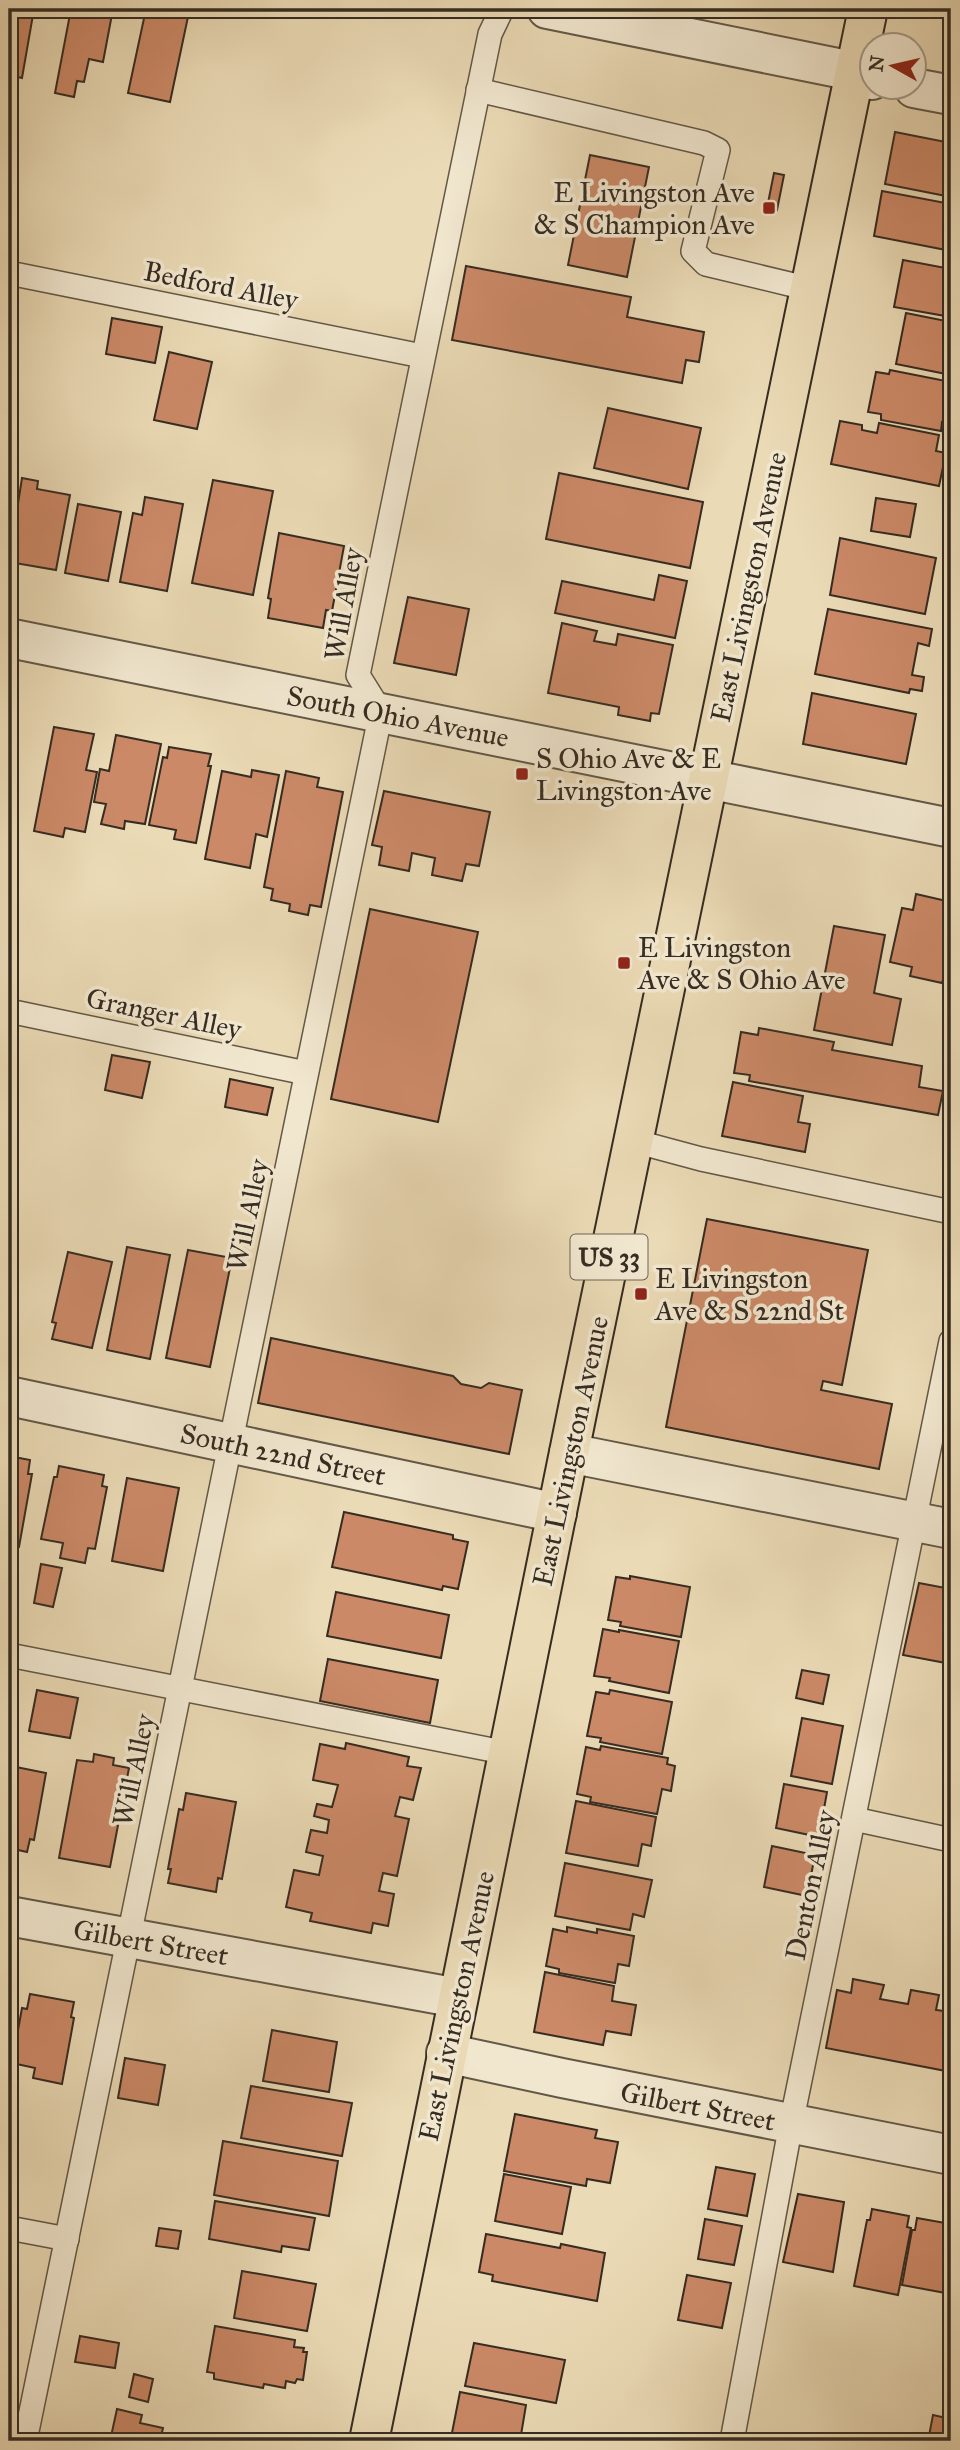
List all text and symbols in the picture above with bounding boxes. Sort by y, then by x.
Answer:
north arrow [858,32,928,102]
text: N [864,54,889,73]
place label: E Livingston Ave & S Champion Ave [534,175,755,242]
marker: E Livingston Ave & S Champion Ave [761,200,777,216]
street label: Bedford Alley [141,253,302,318]
street label: East Livingston Avenue [703,449,794,725]
street label: Will Alley [316,544,371,663]
street label: South Ohio Avenue [284,678,512,755]
place label: S Ohio Ave & E Livingston Ave [536,741,721,808]
marker: S Ohio Ave & E Livingston Ave [514,766,530,782]
place label: E Livingston Ave & S Ohio Ave [637,930,846,997]
marker: E Livingston Ave & S Ohio Ave [616,955,632,971]
street label: Granger Alley [83,980,246,1047]
street label: Will Alley [219,1155,277,1274]
road number: US 33 [570,1234,648,1280]
place label: E Livingston Ave & S 22nd St [654,1261,844,1328]
marker: E Livingston Ave & S 22nd St [633,1286,649,1302]
street label: East Livingston Avenue [525,1313,616,1589]
street label: South 22nd Street [177,1416,389,1493]
street label: Will Alley [105,1710,163,1829]
street label: Denton Alley [777,1806,844,1963]
street label: East Livingston Avenue [411,1868,502,2144]
street label: Gilbert Street [71,1912,231,1973]
street label: Gilbert Street [618,2074,778,2139]

